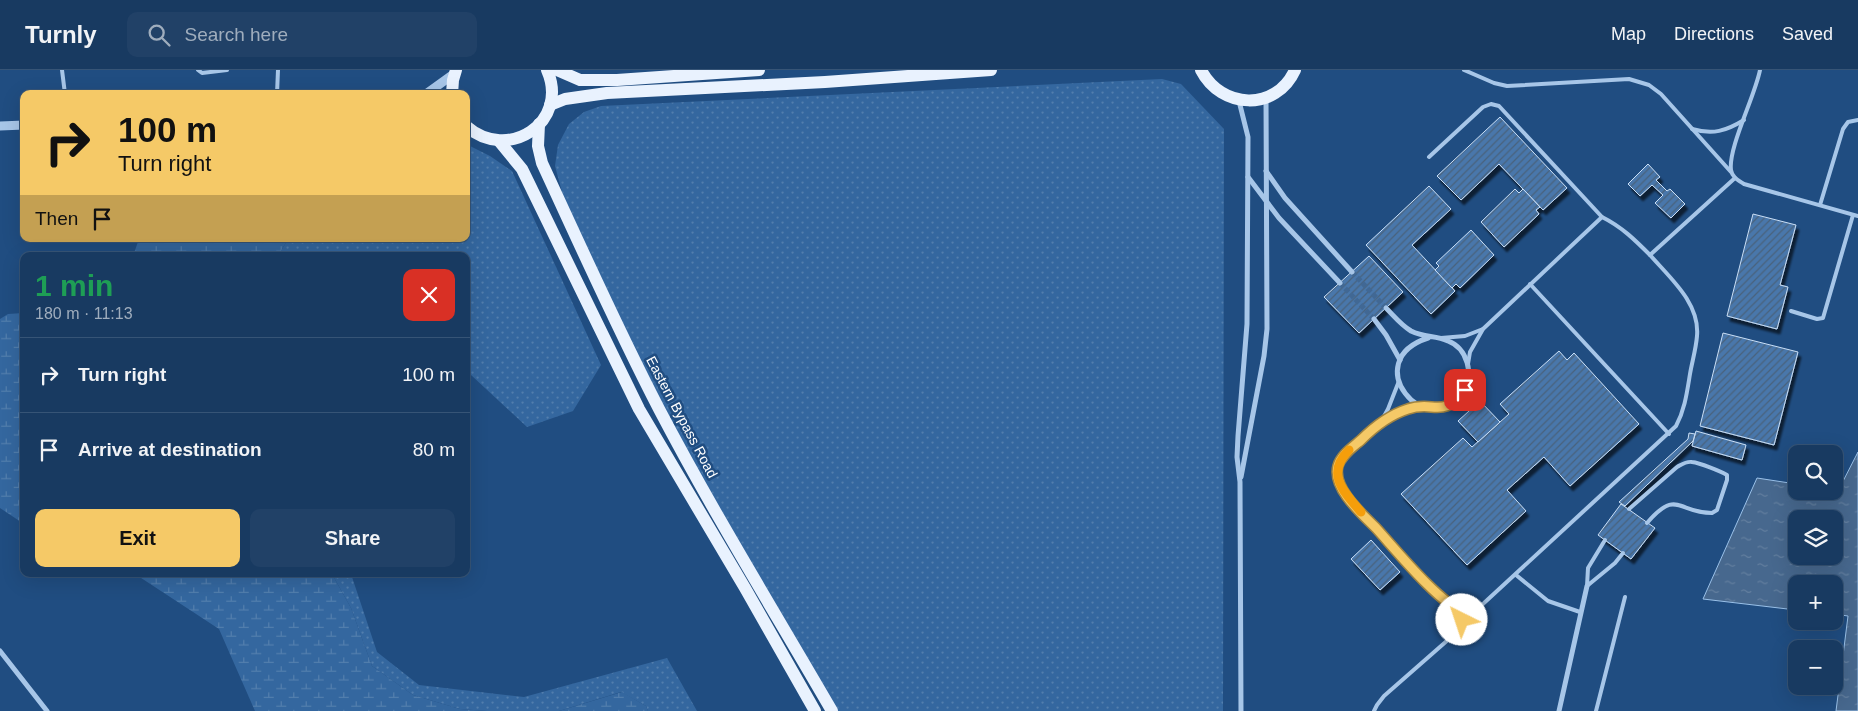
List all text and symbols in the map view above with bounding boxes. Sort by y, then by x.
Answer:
search box [127,12,477,57]
text: Turnly [25,21,97,48]
icon: search [145,21,173,49]
text: Search here [185,24,288,45]
text: Map [1611,24,1646,44]
text: Directions [1674,24,1754,44]
text: Saved [1782,24,1833,44]
icon: right [35,110,100,175]
text: 100 m [118,110,217,149]
text: Turn right [118,151,211,176]
icon: arrive [88,205,116,233]
text: Then [35,208,78,229]
text: 1 min [35,269,113,302]
button: close [403,269,455,321]
text: 180 m · 11:13 [35,305,133,322]
street label: Eastern Bypass Road [643,353,721,481]
icon: right [35,361,63,389]
text: Turn right [78,364,166,385]
text: 100 m [402,364,455,385]
pin [1444,369,1486,411]
icon: arrive [1451,376,1479,404]
icon: arrive [35,436,63,464]
text: Arrive at destination [78,439,262,460]
text: 80 m [413,439,455,460]
map controls [1788,445,1843,695]
button: search [1788,445,1843,500]
button: Exit [35,509,240,567]
button: Share [250,509,455,567]
button: layers [1788,510,1843,565]
button: + [1788,575,1843,630]
position arrow [1435,593,1487,645]
button: − [1788,640,1843,695]

